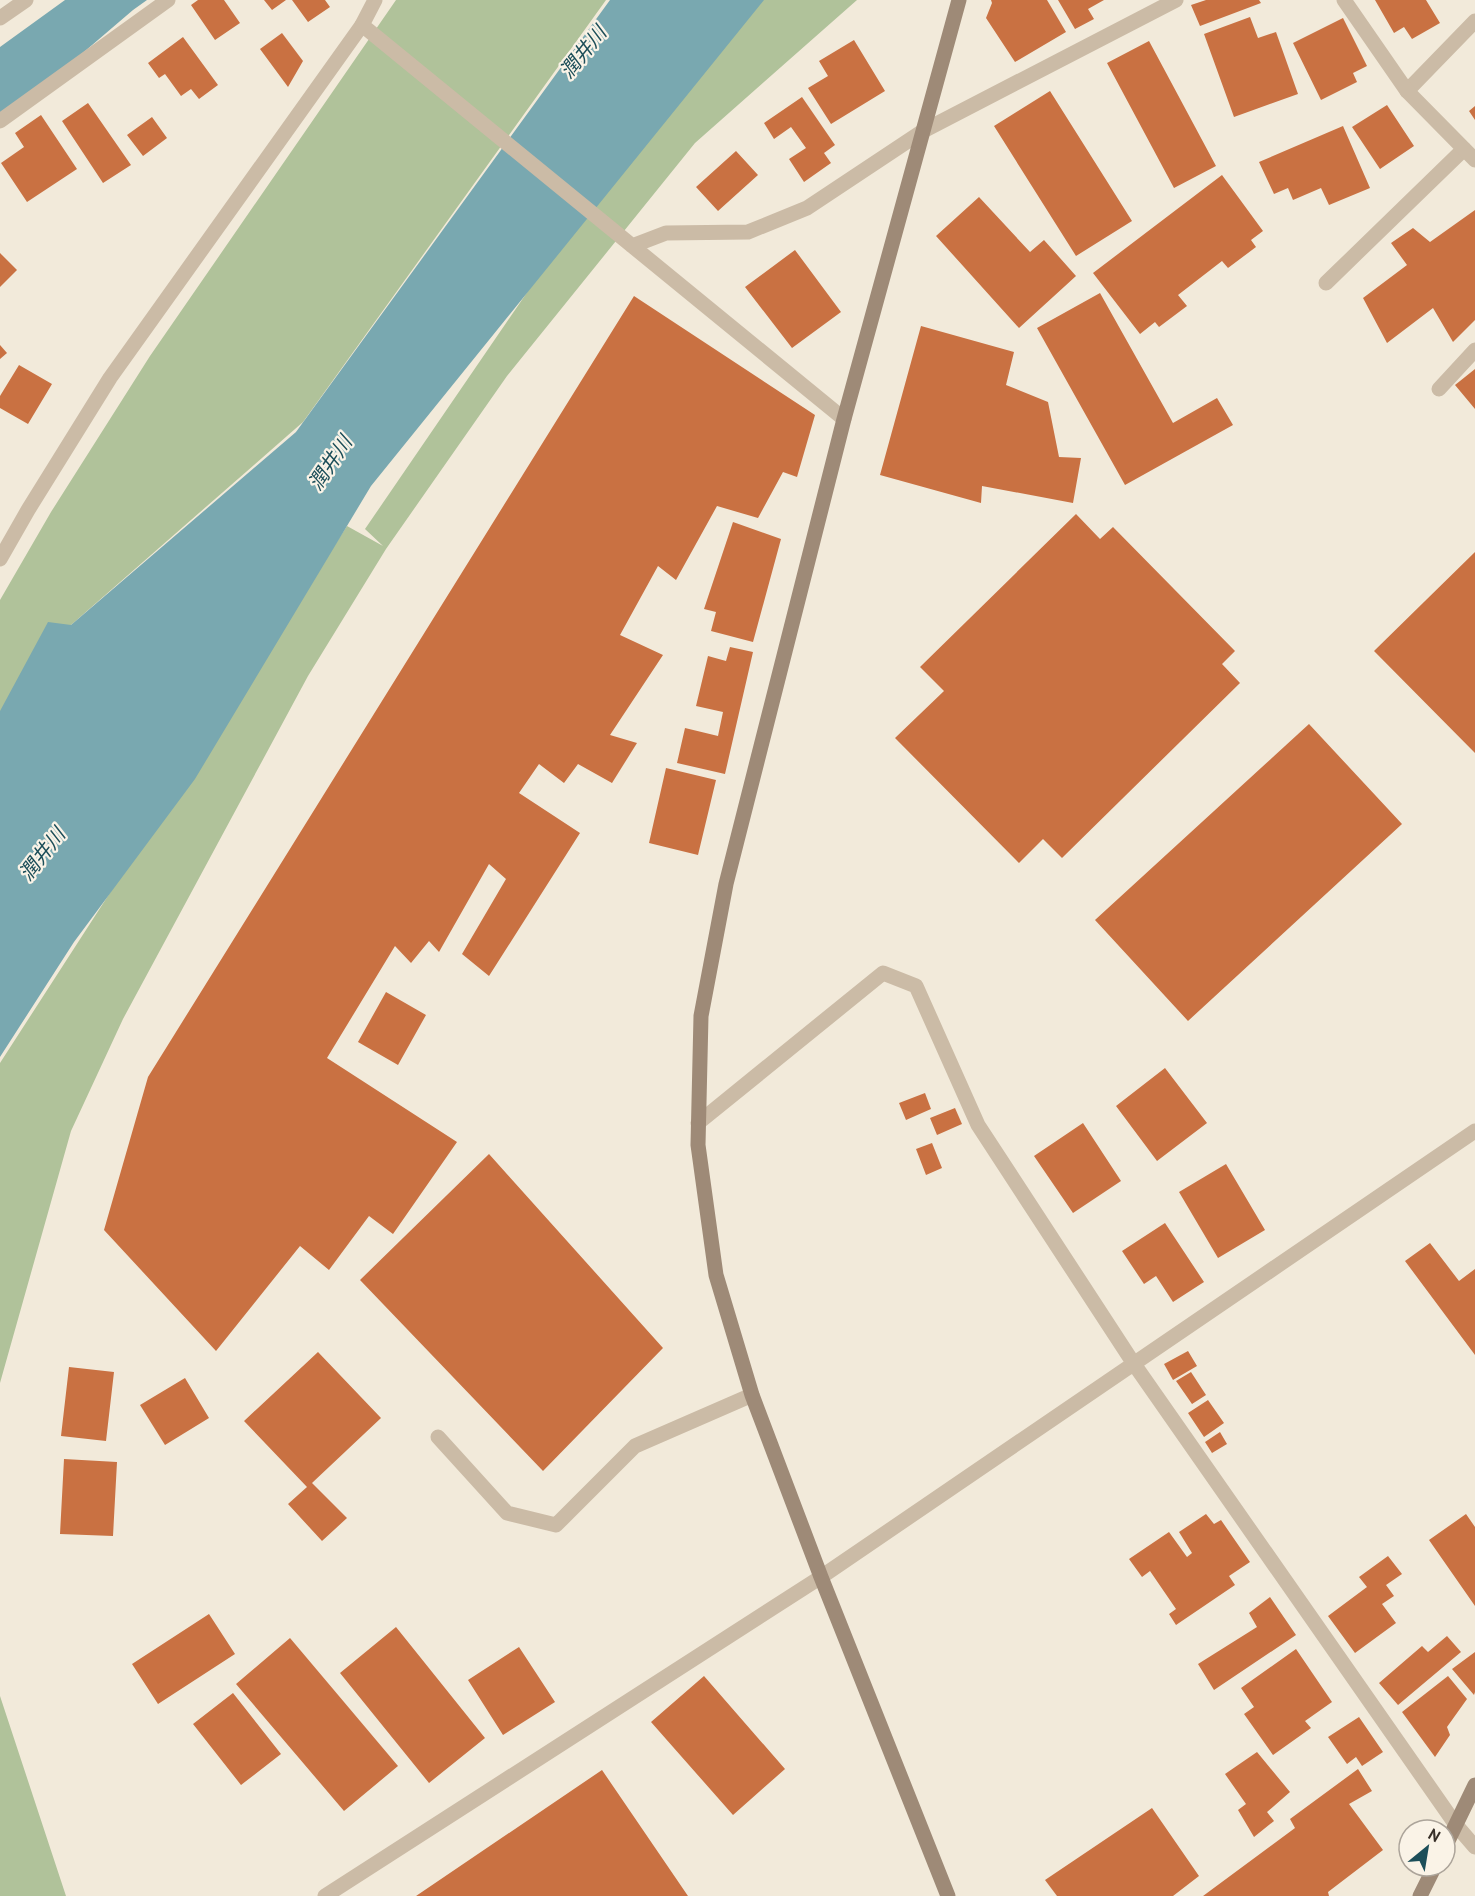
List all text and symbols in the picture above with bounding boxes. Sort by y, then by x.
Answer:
water label: 潤井川 [554,19,613,83]
water label: 潤井川 [302,429,359,495]
water label: 潤井川 [13,821,72,886]
north arrow [1397,1818,1457,1878]
text: N [1425,1824,1444,1846]

